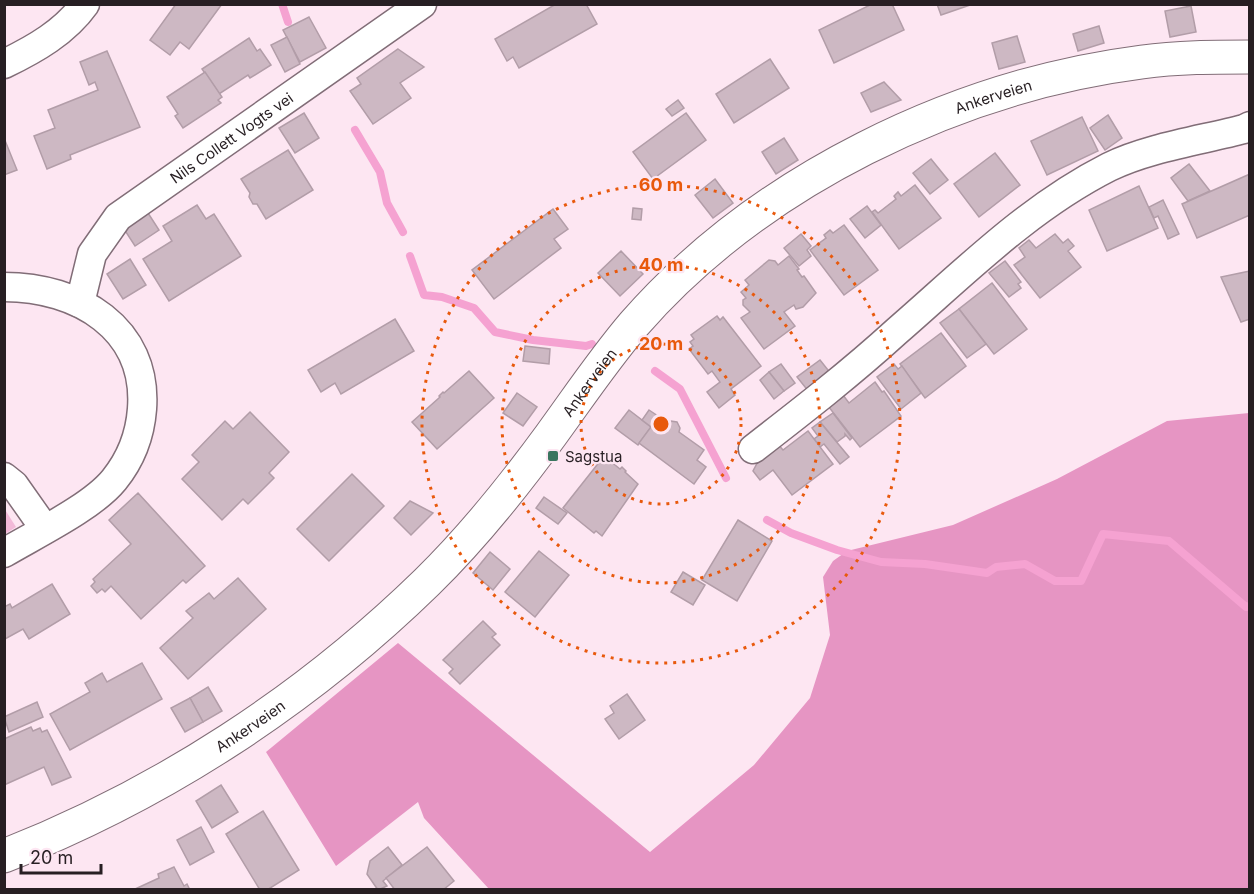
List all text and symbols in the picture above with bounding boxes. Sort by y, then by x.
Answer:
street label: Ankerveien [952,75,1034,118]
street label: Nils Collett Vogts vei [166,88,296,187]
text: 60 m [639,174,683,195]
text: 40 m [639,254,684,275]
text: 20 m [639,333,683,354]
street label: Ankerveien [558,344,620,420]
centre of rings [651,414,671,434]
place label: Sagstua [565,447,622,466]
marker: Sagstua [546,449,560,463]
street label: Ankerveien [212,695,289,756]
scale bar [21,837,100,875]
text: 20 m [30,847,73,868]

